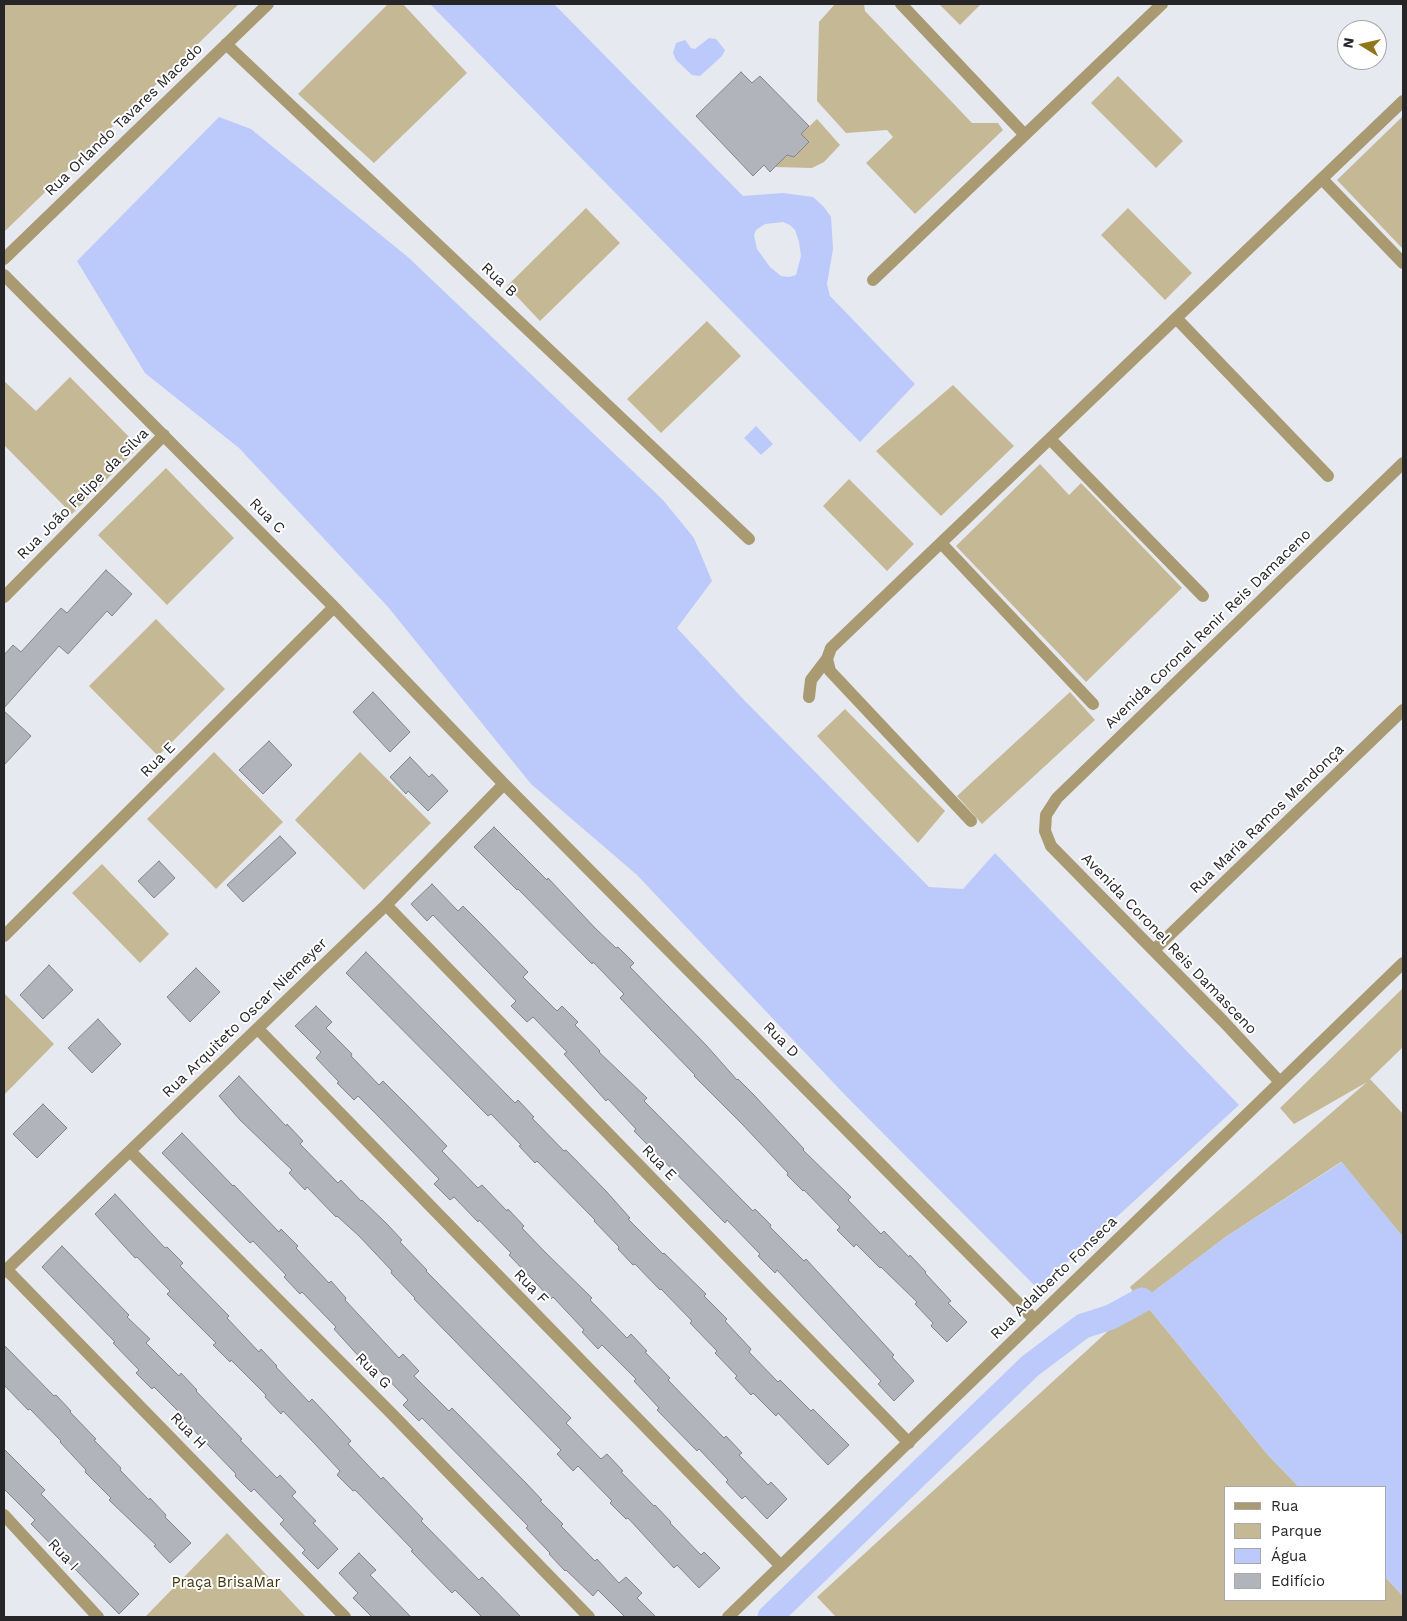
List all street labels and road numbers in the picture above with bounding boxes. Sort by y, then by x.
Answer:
street label: Rua Orlando Tavares Macedo [42,40,206,200]
street label: Rua B [477,259,521,301]
street label: Rua João Felipe da Silva [14,425,152,563]
street label: Rua C [245,494,289,538]
street label: Avenida Coronel Renir Reis Damaceno [1101,525,1315,733]
street label: Rua E [137,739,179,781]
street label: Rua Maria Ramos Mendonça [1186,740,1348,898]
street label: Avenida Coronel Reis Damasceno [1078,850,1260,1038]
street label: Rua Arquiteto Oscar Niemeyer [159,934,331,1102]
street label: Rua D [759,1018,803,1062]
street label: Rua E [638,1142,680,1184]
street label: Rua Adalberto Fonseca [987,1213,1121,1343]
street label: Rua F [510,1266,552,1308]
street label: Rua G [351,1349,395,1393]
street label: Rua H [166,1409,210,1453]
street label: Rua I [44,1535,82,1575]

